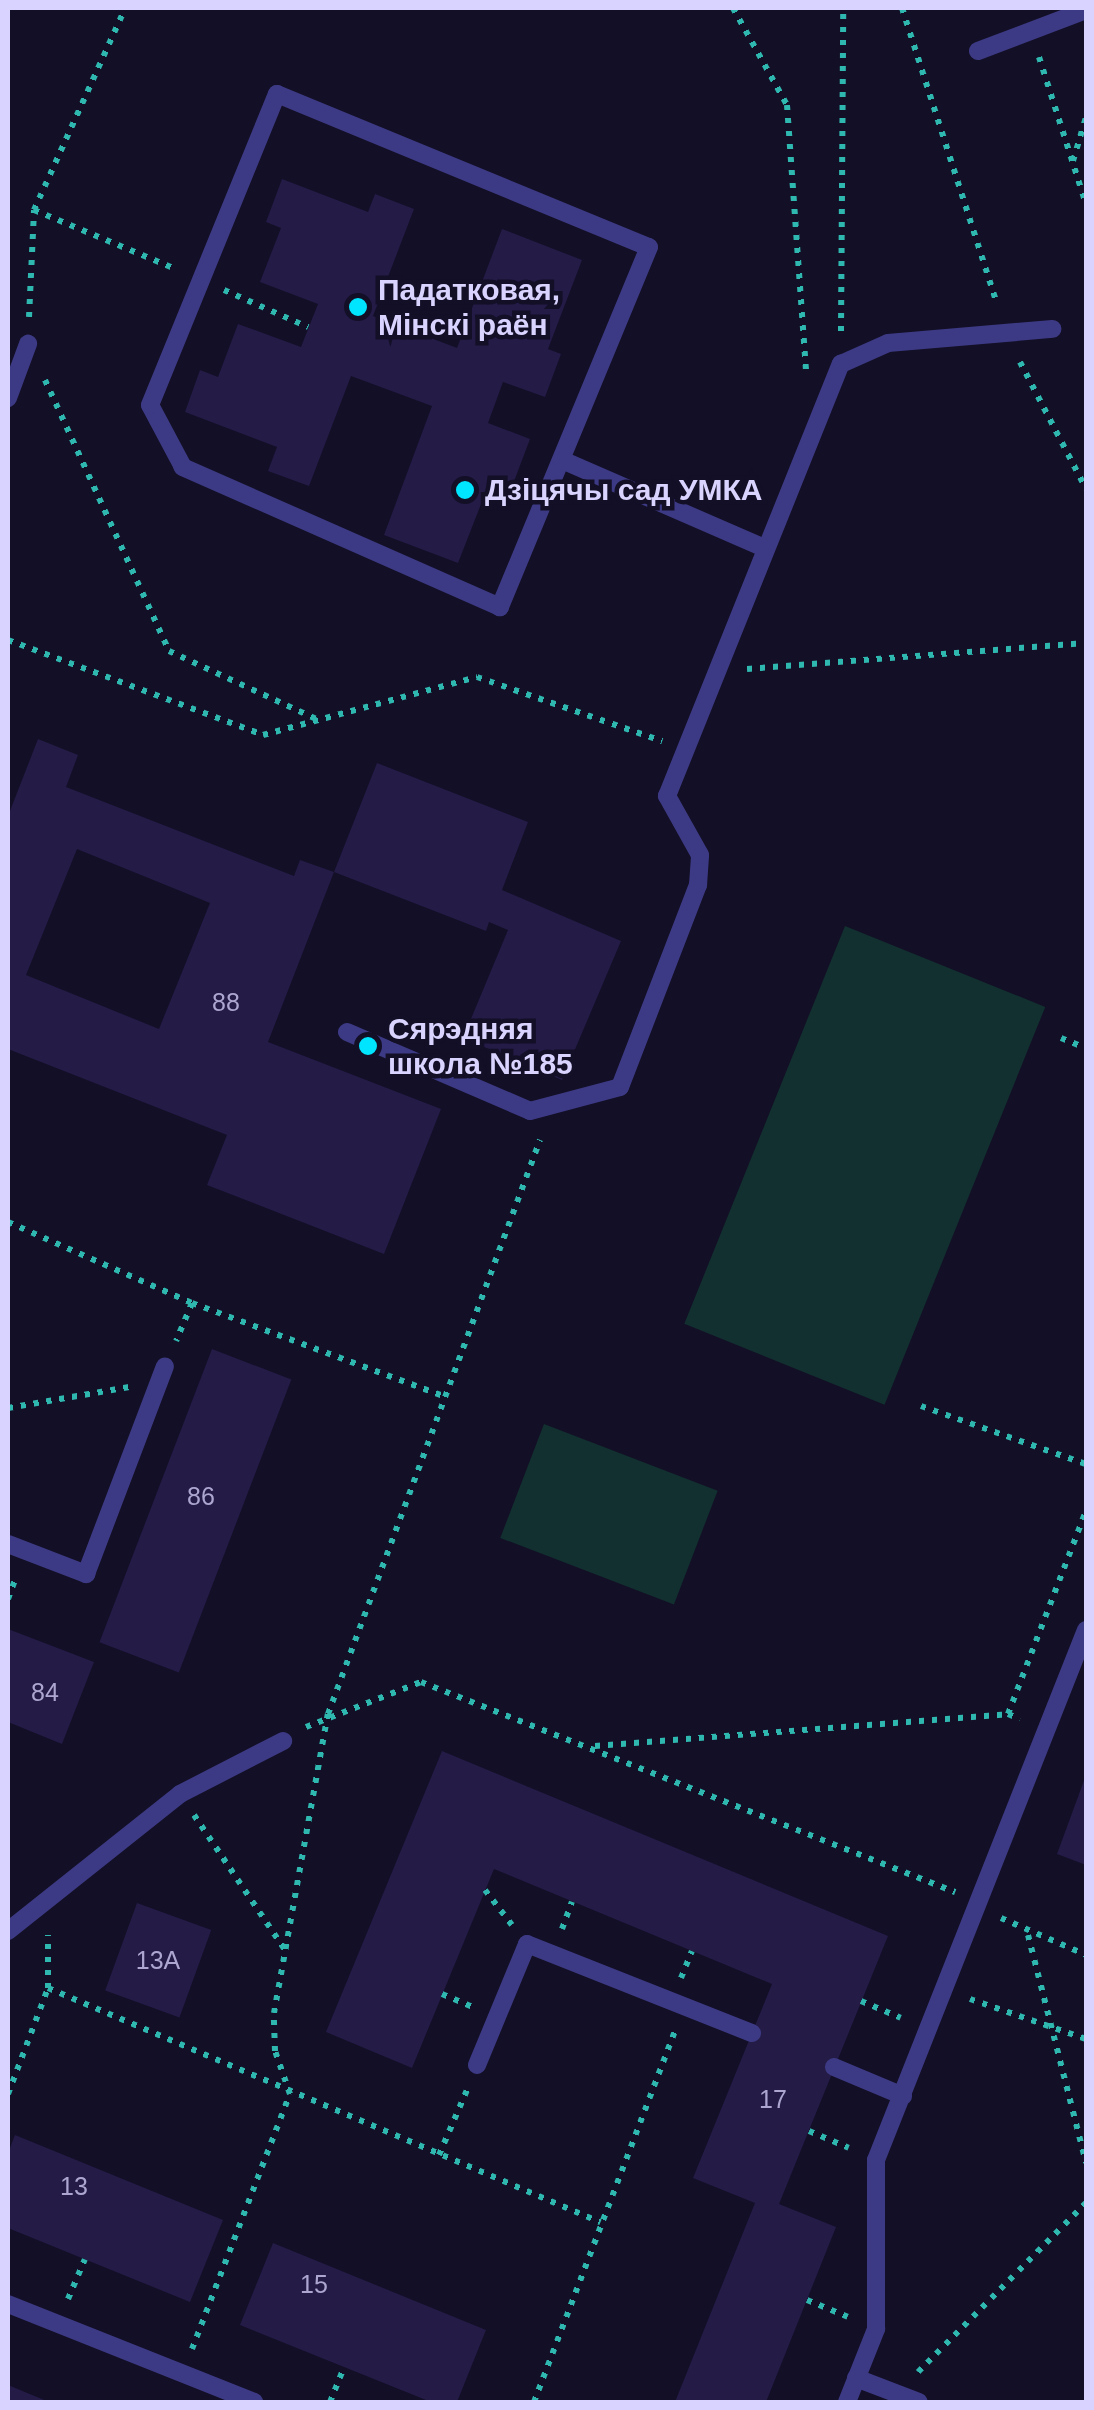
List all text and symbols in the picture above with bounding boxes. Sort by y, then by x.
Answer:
place label: Падатковая, Мінскі раён [378,272,560,342]
marker: Падатковая, Мінскі раён [347,296,369,318]
place label: Дзіцячы сад УМКА [485,472,762,508]
marker: Дзіцячы сад УМКА [454,479,476,501]
house number: 88 [212,987,240,1017]
place label: Сярэдняя школа №185 [388,1011,573,1082]
marker: Сярэдняя школа №185 [357,1035,379,1057]
house number: 86 [187,1481,215,1511]
house number: 84 [31,1677,59,1707]
house number: 13А [136,1945,180,1975]
house number: 17 [759,2084,787,2114]
house number: 13 [60,2171,88,2201]
house number: 15 [300,2269,328,2299]

